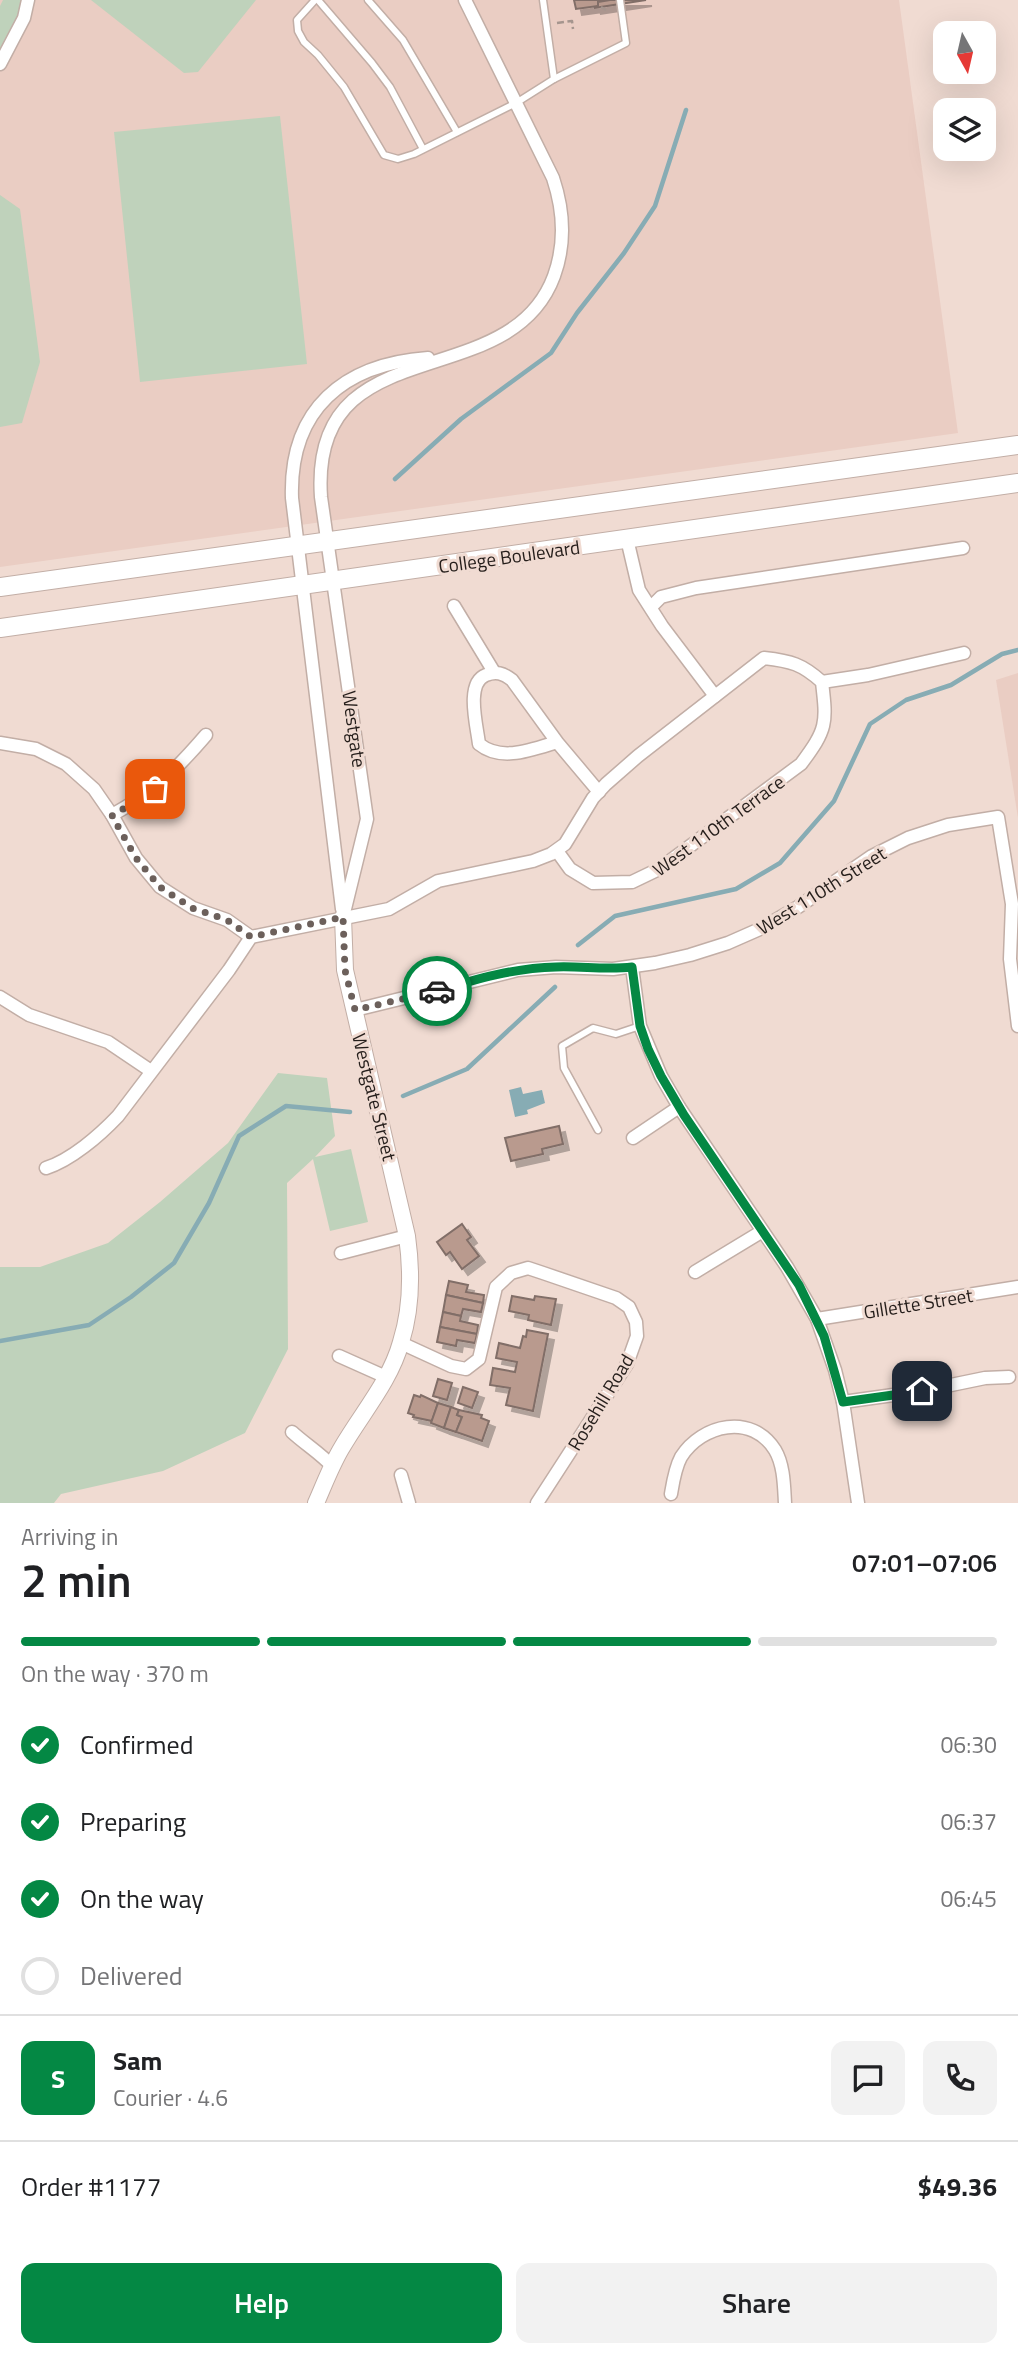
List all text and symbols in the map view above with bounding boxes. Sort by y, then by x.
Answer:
north arrow [933,21,996,84]
map controls [933,21,996,161]
button: layers [933,98,996,161]
street label: College Boulevard [436,532,582,580]
street label: Westgate [335,689,375,769]
pin [125,759,185,819]
street label: West 110th Terrace [646,767,790,883]
icon: bag [136,770,174,808]
street label: West 110th Street [751,838,892,941]
courier [402,956,472,1026]
icon: car [418,972,456,1010]
street label: Westgate Street [345,1030,405,1164]
street label: Gillette Street [861,1280,975,1326]
street label: Rosehill Road [560,1348,640,1456]
pin [892,1361,952,1421]
icon: home [903,1372,941,1410]
text: Arriving in [21,1519,118,1554]
text: 07:01–07:06 [852,1543,997,1582]
text: 2 min [21,1545,132,1615]
text: On the way · 370 m [21,1656,209,1691]
text: Confirmed [80,1725,194,1764]
icon: check [21,1726,59,1764]
text: 06:30 [940,1727,997,1762]
text: Preparing [80,1802,186,1841]
icon: check [21,1803,59,1841]
text: 06:37 [940,1804,997,1839]
text: On the way [80,1879,204,1918]
icon: check [21,1880,59,1918]
text: 06:45 [940,1881,997,1916]
text: Delivered [80,1956,183,1995]
text: Sam [113,2041,162,2080]
button: chat [831,2041,905,2115]
button: phone [923,2041,997,2115]
text: S [51,2059,65,2098]
text: Courier · 4.6 [113,2080,228,2115]
text: Order #1177 [21,2167,161,2206]
text: $49.36 [918,2167,997,2206]
button: Help [21,2263,502,2343]
button: Share [516,2263,997,2343]

